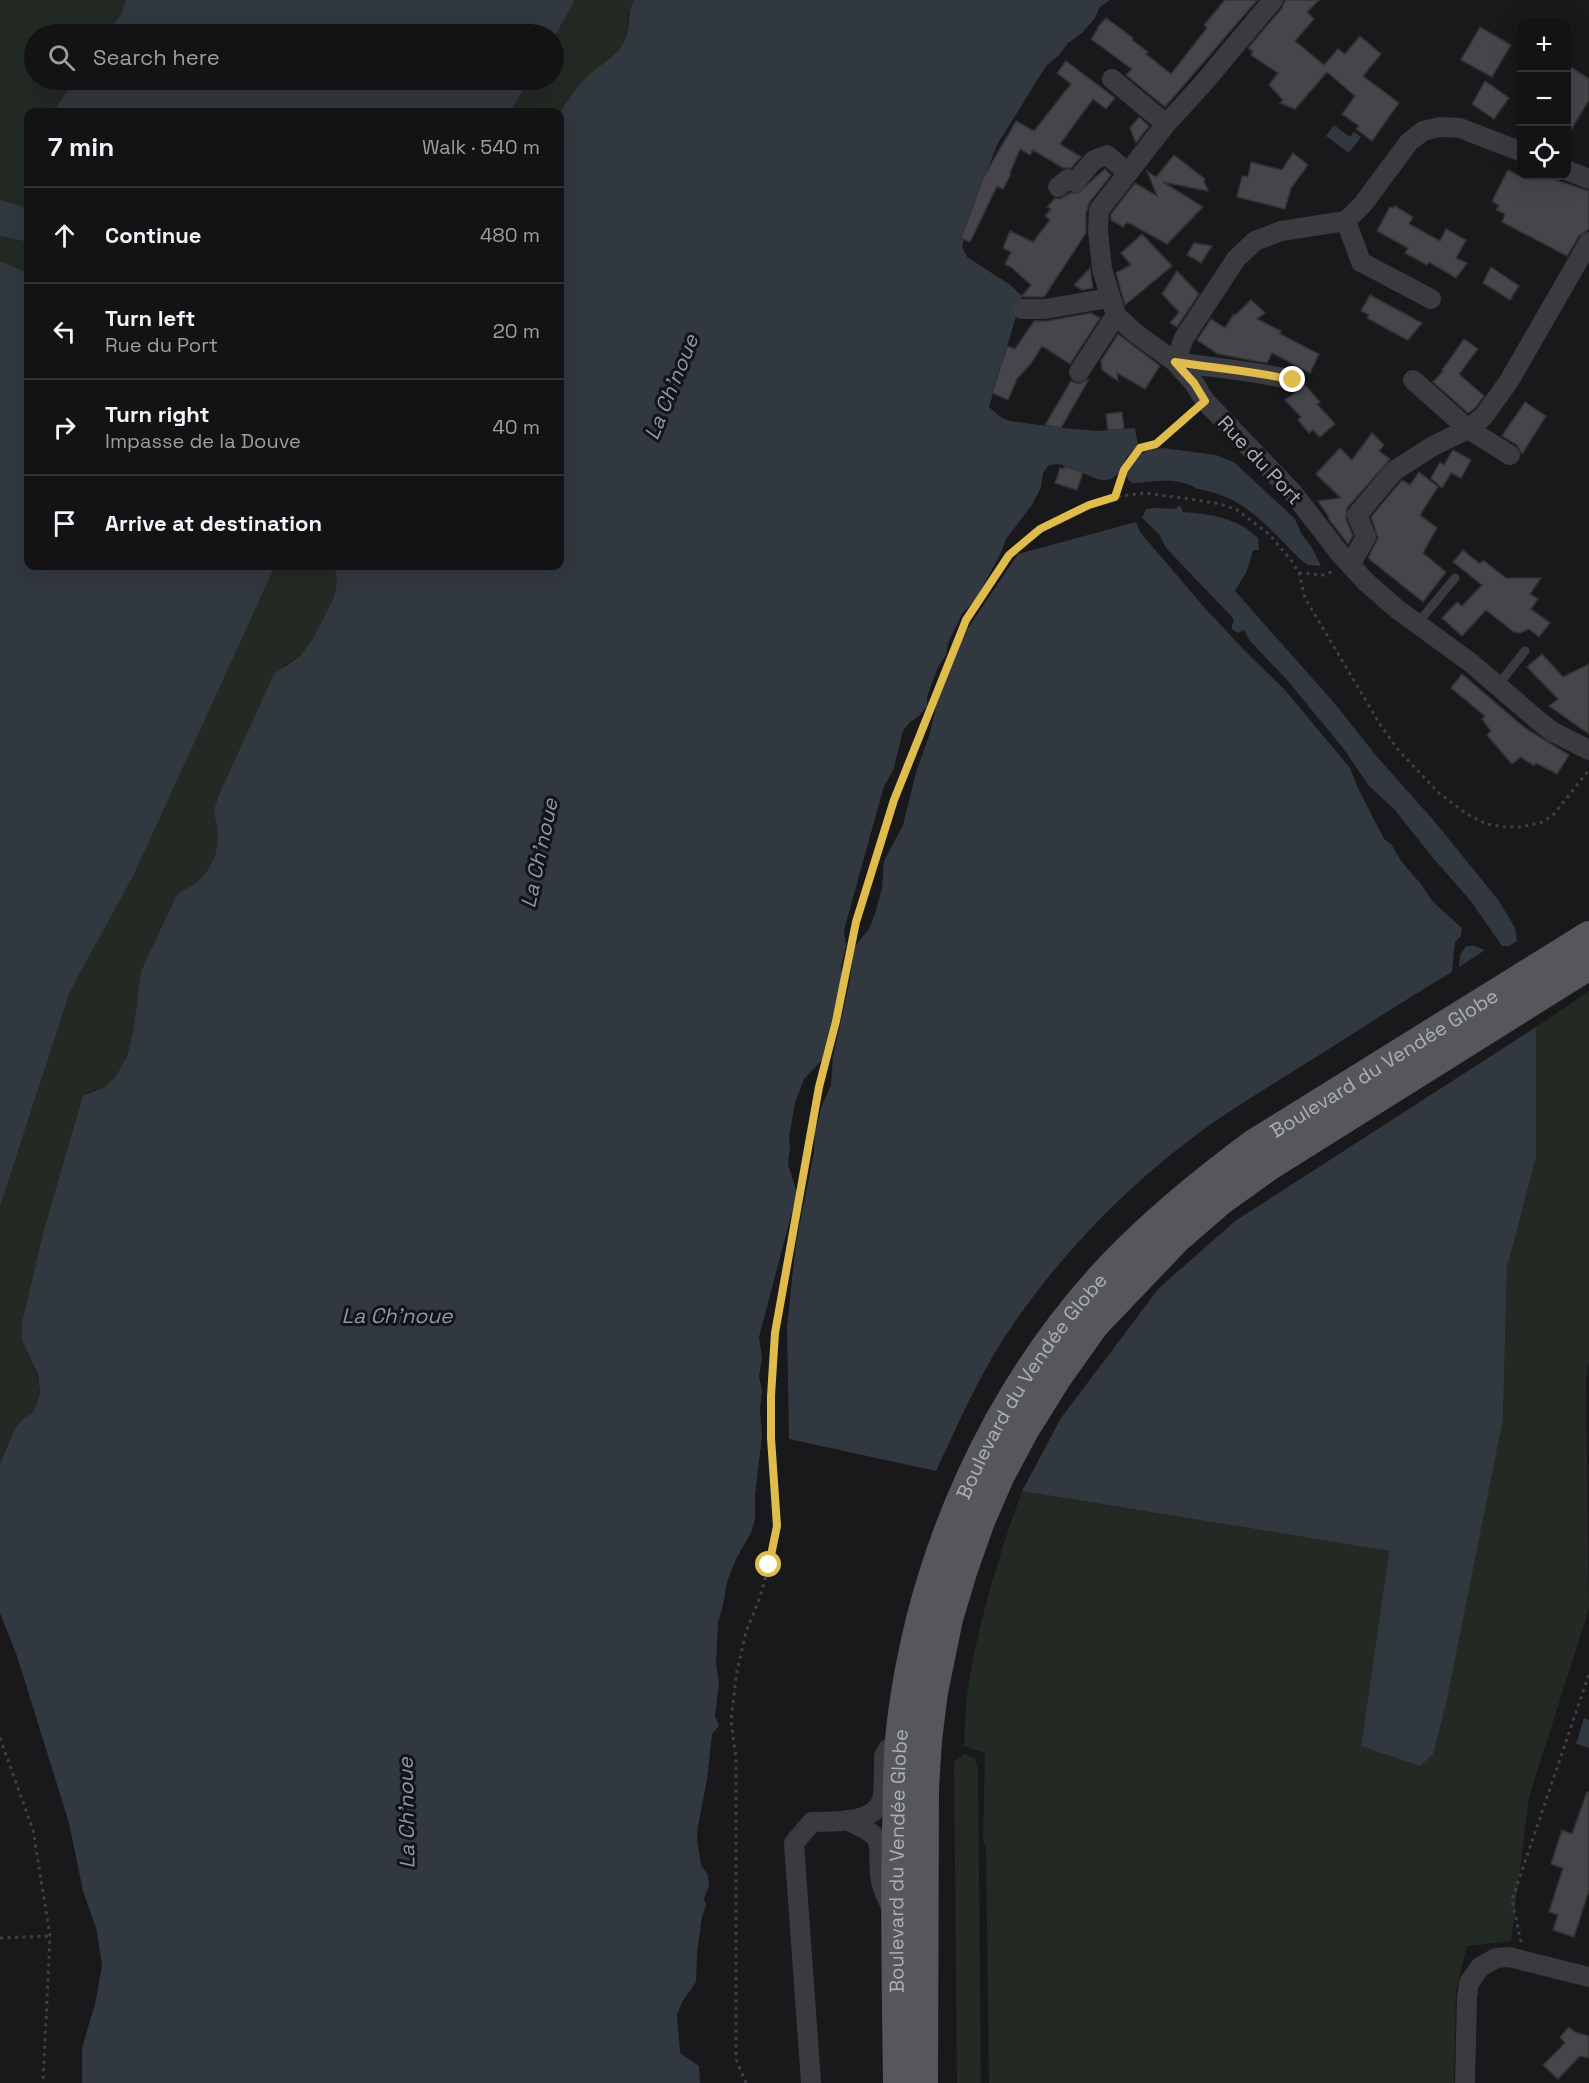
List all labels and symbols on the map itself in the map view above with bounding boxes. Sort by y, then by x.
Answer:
water label: La Ch'noue [638,329,705,444]
route end [1279,366,1305,392]
street label: Rue du Port [1212,410,1308,510]
water label: La Ch'noue [514,794,564,910]
street label: Boulevard du Vendée Globe [1265,983,1503,1144]
street label: Boulevard du Vendée Globe [950,1267,1113,1503]
water label: La Ch'noue [341,1302,454,1329]
route start [755,1551,781,1577]
street label: Boulevard du Vendée Globe [883,1728,914,1993]
water label: La Ch'noue [392,1756,420,1869]

